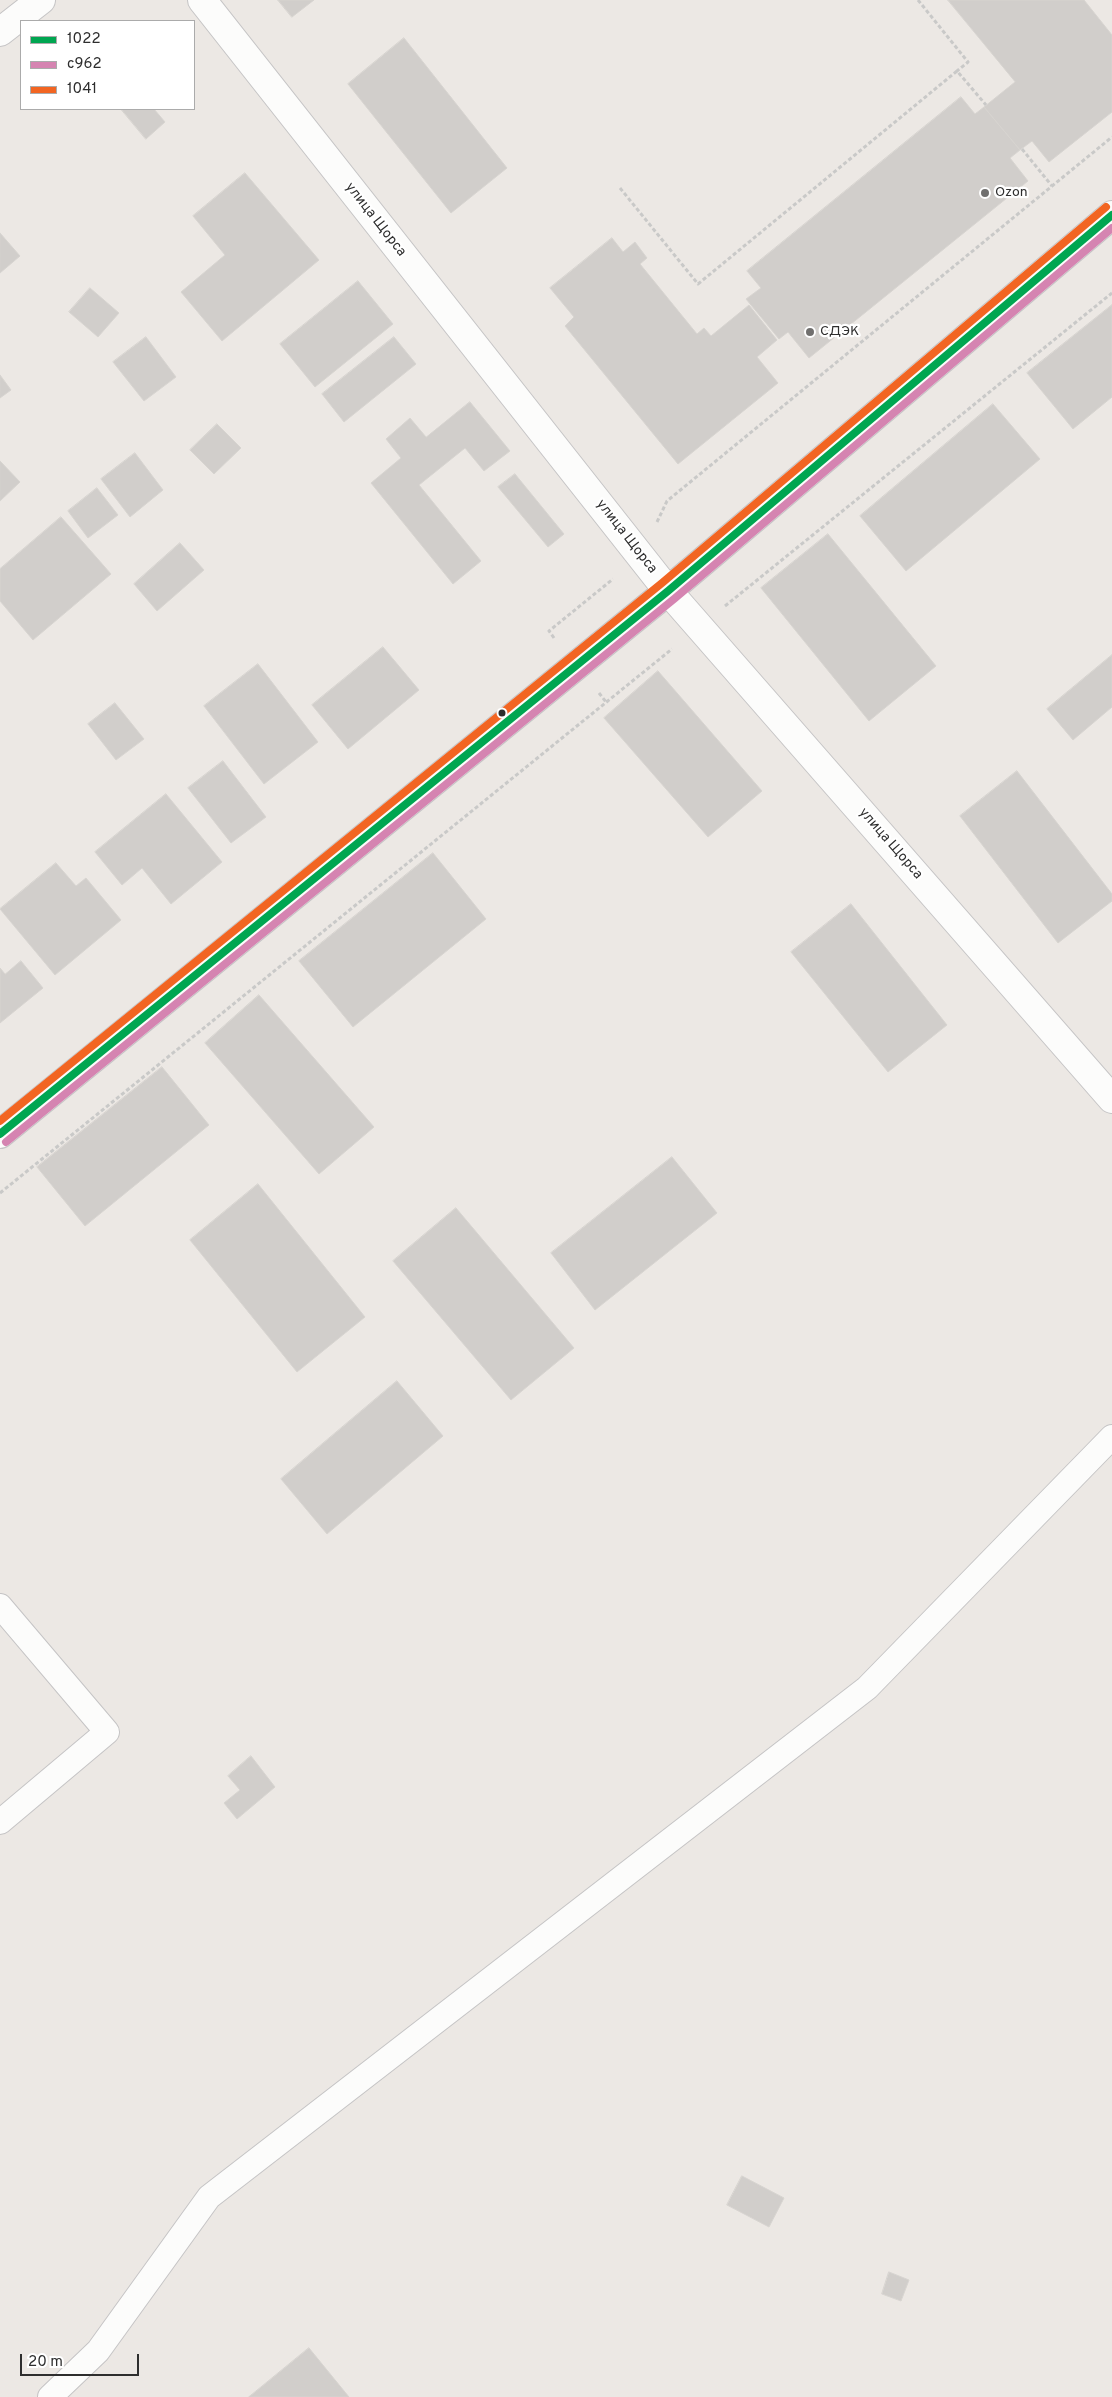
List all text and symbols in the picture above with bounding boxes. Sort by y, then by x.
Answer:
legend [20,20,195,110]
text: 1022 [67,30,101,49]
text: с962 [67,55,102,74]
text: 1041 [67,80,97,99]
street label: улица Щорса [341,180,409,260]
place label: Ozon [995,185,1028,201]
marker: Ozon [979,187,991,199]
place label: СДЭК [820,324,859,340]
marker: СДЭК [804,326,816,338]
street label: улица Щорса [592,497,660,577]
unlabelled marker [497,708,507,718]
street label: улица Щорса [854,805,926,883]
scale bar [22,2344,141,2376]
text: 20 m [28,2353,63,2372]

